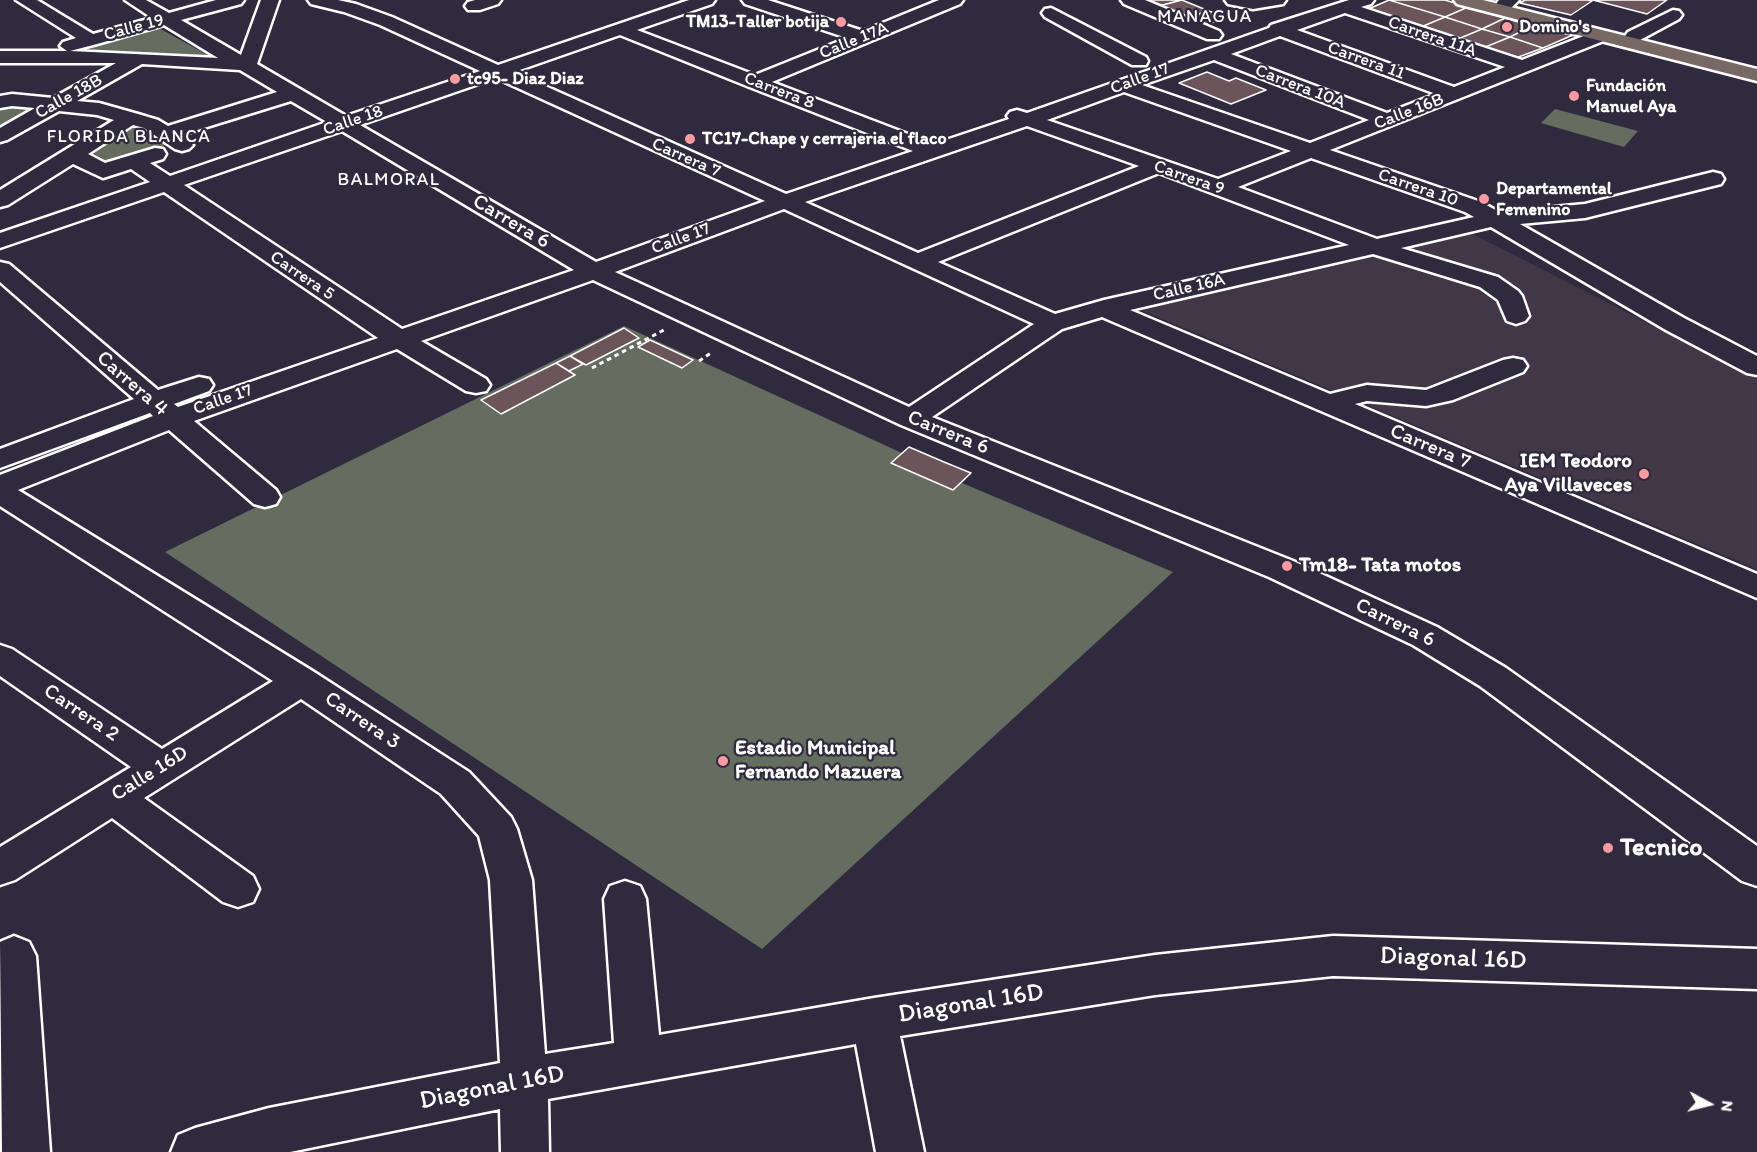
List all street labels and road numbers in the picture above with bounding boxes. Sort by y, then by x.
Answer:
street label: Calle 19 [101,10,167,46]
street label: Carrera 11A [1385,12,1479,62]
street label: Calle 17A [816,17,892,65]
street label: Carrera 11 [1324,37,1408,85]
street label: Calle 17 [1108,58,1172,100]
street label: Carrera 10A [1252,60,1348,114]
street label: Carrera 8 [741,68,817,114]
street label: Calle 18B [32,70,106,124]
street label: Calle 16B [1371,89,1447,135]
street label: Calle 18 [320,101,386,141]
street label: Carrera 7 [648,133,724,183]
street label: Carrera 9 [1151,156,1227,200]
street label: Carrera 10 [1375,164,1461,212]
street label: Carrera 6 [468,189,554,255]
street label: Calle 17 [649,218,713,260]
street label: Carrera 5 [266,247,338,305]
street label: Calle 16A [1151,269,1227,307]
street label: Carrera 4 [91,346,173,422]
street label: Calle 17 [191,380,255,420]
street label: Carrera 6 [904,405,992,461]
street label: Carrera 7 [1386,419,1474,475]
street label: Carrera 6 [1351,593,1439,653]
street label: Carrera 2 [38,679,124,747]
street label: Carrera 3 [319,686,405,756]
street label: Calle 16D [107,741,193,807]
street label: Diagonal 16D [1379,941,1527,977]
street label: Diagonal 16D [896,977,1046,1031]
street label: Diagonal 16D [417,1059,567,1117]

